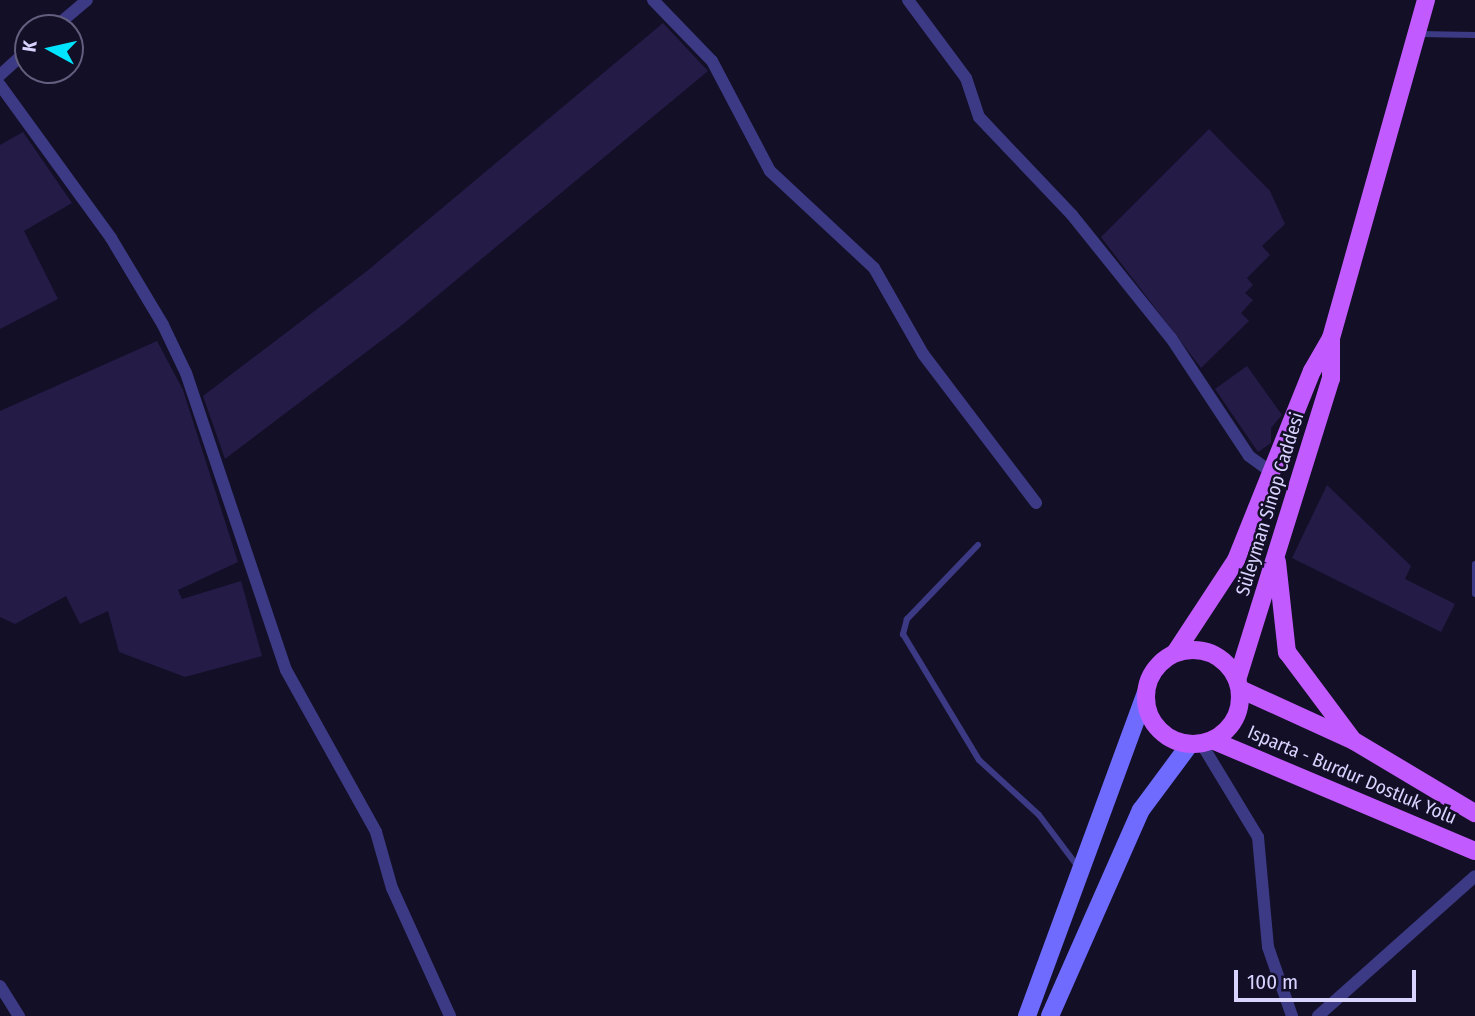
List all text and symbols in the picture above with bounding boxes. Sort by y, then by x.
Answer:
north arrow [14,14,84,84]
text: K [18,39,42,53]
street label: Süleyman Sinop Caddesi [1231,409,1309,599]
street label: Isparta - Burdur Dostluk Yolu [1244,721,1460,829]
scale bar [1237,956,1419,1000]
text: 100 m [1247,969,1298,995]

